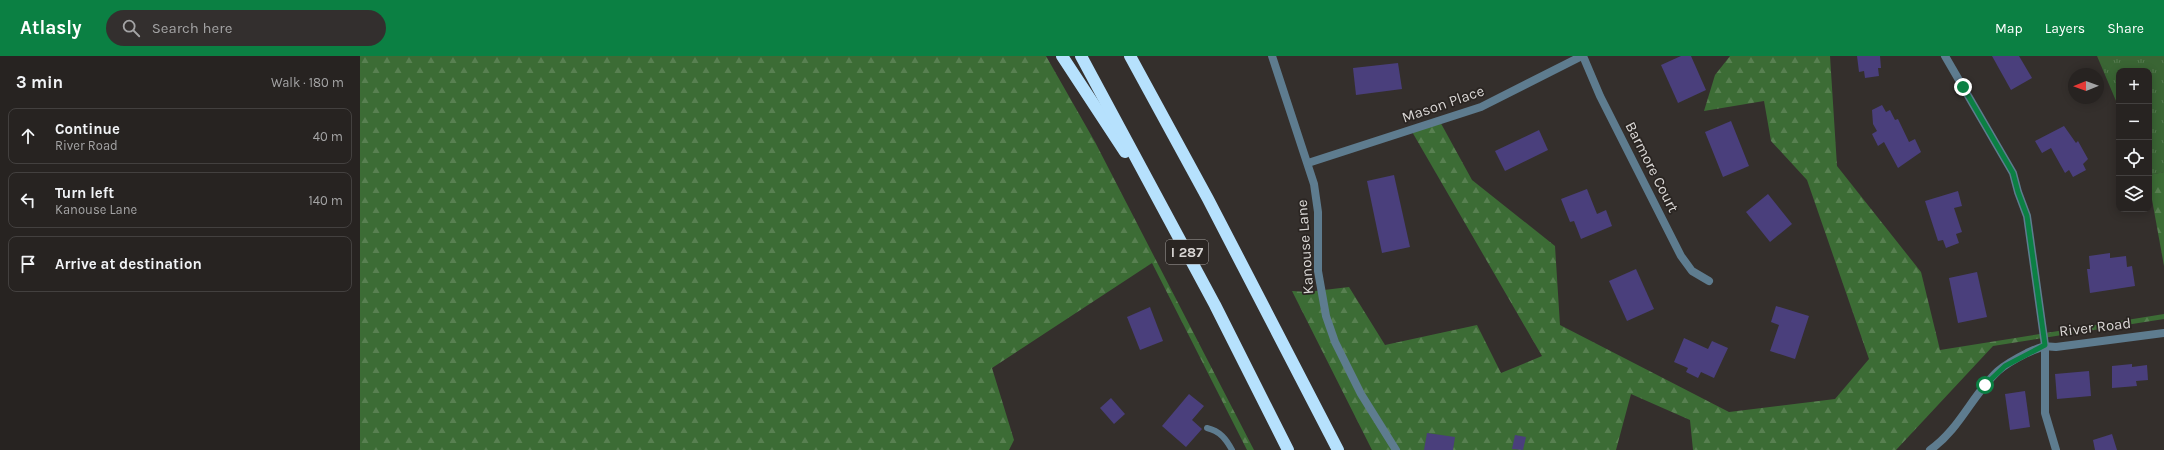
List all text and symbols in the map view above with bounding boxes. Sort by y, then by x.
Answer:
search box [106,10,386,46]
text: Atlasly [20,17,82,39]
icon: search [120,17,142,39]
text: Search here [152,19,232,37]
text: Map [1995,20,2023,37]
text: Layers [2045,20,2085,37]
text: Share [2107,20,2144,37]
north arrow [2068,68,2104,104]
map controls [2116,68,2152,212]
button: + [2116,68,2152,104]
text: 3 min [16,72,63,92]
text: Walk · 180 m [271,75,344,90]
route end [1954,78,1972,96]
street label: Mason Place [1399,82,1487,126]
button: − [2116,104,2152,140]
street label: Barmore Court [1621,119,1683,216]
text: Continue [55,120,120,138]
icon: ahead [17,125,39,147]
text: 40 m [313,129,343,144]
text: River Road [55,138,118,153]
button: locate [2116,140,2152,176]
button: layers [2116,176,2152,212]
text: Turn left [55,184,114,202]
icon: left [17,189,39,211]
text: 140 m [308,193,343,208]
street label: Kanouse Lane [1293,199,1317,295]
text: Kanouse Lane [55,202,137,217]
road number: I 287 [1166,240,1208,264]
icon: arrive [17,253,39,275]
text: Arrive at destination [55,255,202,273]
street label: River Road [2058,314,2132,340]
route start [1976,376,1994,394]

